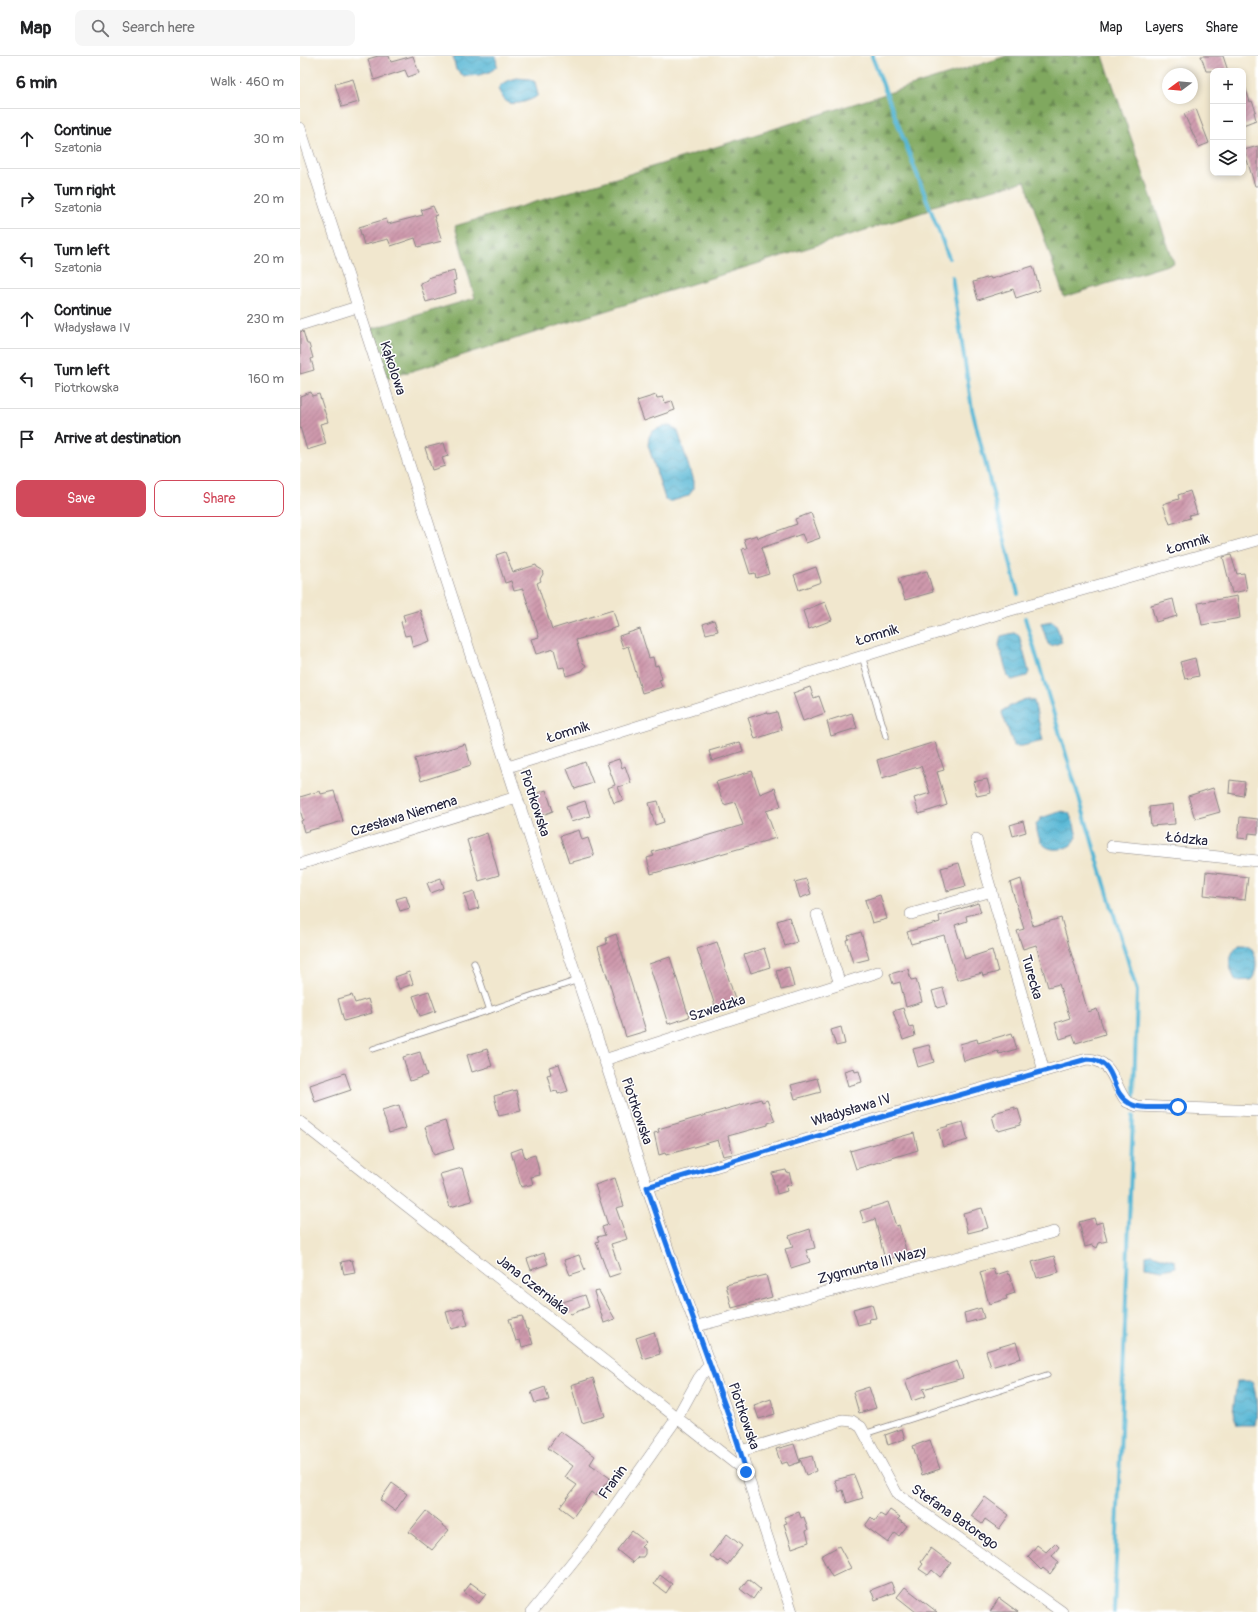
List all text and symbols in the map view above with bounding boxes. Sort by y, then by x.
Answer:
search box [75,10,355,46]
text: Map [20,16,51,40]
icon: search [89,17,111,39]
text: Search here [121,18,195,37]
text: Map [1100,19,1123,36]
text: Layers [1145,19,1183,36]
text: Share [1205,19,1238,36]
north arrow [1162,68,1198,104]
map controls [1210,68,1246,176]
button: + [1210,68,1246,104]
text: 6 min [16,72,57,93]
text: Walk · 460 m [210,74,284,90]
button: − [1210,104,1246,140]
text: Continue [54,121,112,140]
icon: ahead [16,128,38,150]
text: 30 m [254,131,284,147]
text: Szatonia [54,140,102,156]
button: layers [1210,140,1246,176]
text: Turn right [54,181,115,200]
icon: right [16,188,38,210]
text: 20 m [253,191,284,207]
text: Szatonia [54,200,102,216]
text: Turn left [54,241,110,260]
icon: left [16,248,38,270]
text: 20 m [253,251,284,267]
text: Szatonia [54,260,102,276]
text: Continue [54,301,112,320]
icon: ahead [16,308,38,330]
text: 230 m [247,311,284,327]
text: Władysława IV [54,320,130,336]
street label: Kąkolowa [376,339,410,397]
text: Turn left [54,361,110,380]
icon: left [16,368,38,390]
text: 160 m [248,371,284,387]
text: Piotrkowska [54,380,119,396]
icon: arrive [16,428,38,450]
text: Arrive at destination [54,429,181,448]
button: Save [16,480,146,517]
button: Share [154,480,284,517]
street label: Łomnik [1164,530,1212,558]
street label: Łomnik [853,620,901,650]
street label: Łomnik [544,717,592,747]
street label: Piotrkowska [516,767,554,839]
street label: Czesława Niemena [349,792,459,840]
street label: Łódzka [1164,828,1209,850]
street label: Turecka [1018,953,1046,1001]
street label: Szwedzka [687,991,747,1025]
street label: Piotrkowska [618,1075,656,1147]
street label: Władysława IV [809,1090,893,1130]
route start [1169,1098,1187,1116]
street label: Zygmunta III Wazy [816,1242,928,1288]
street label: Jana Czerniaka [493,1251,573,1319]
street label: Piotrkowska [725,1380,763,1452]
street label: Franin [595,1462,631,1502]
route end [737,1463,755,1481]
street label: Stefana Batorego [908,1481,1002,1554]

